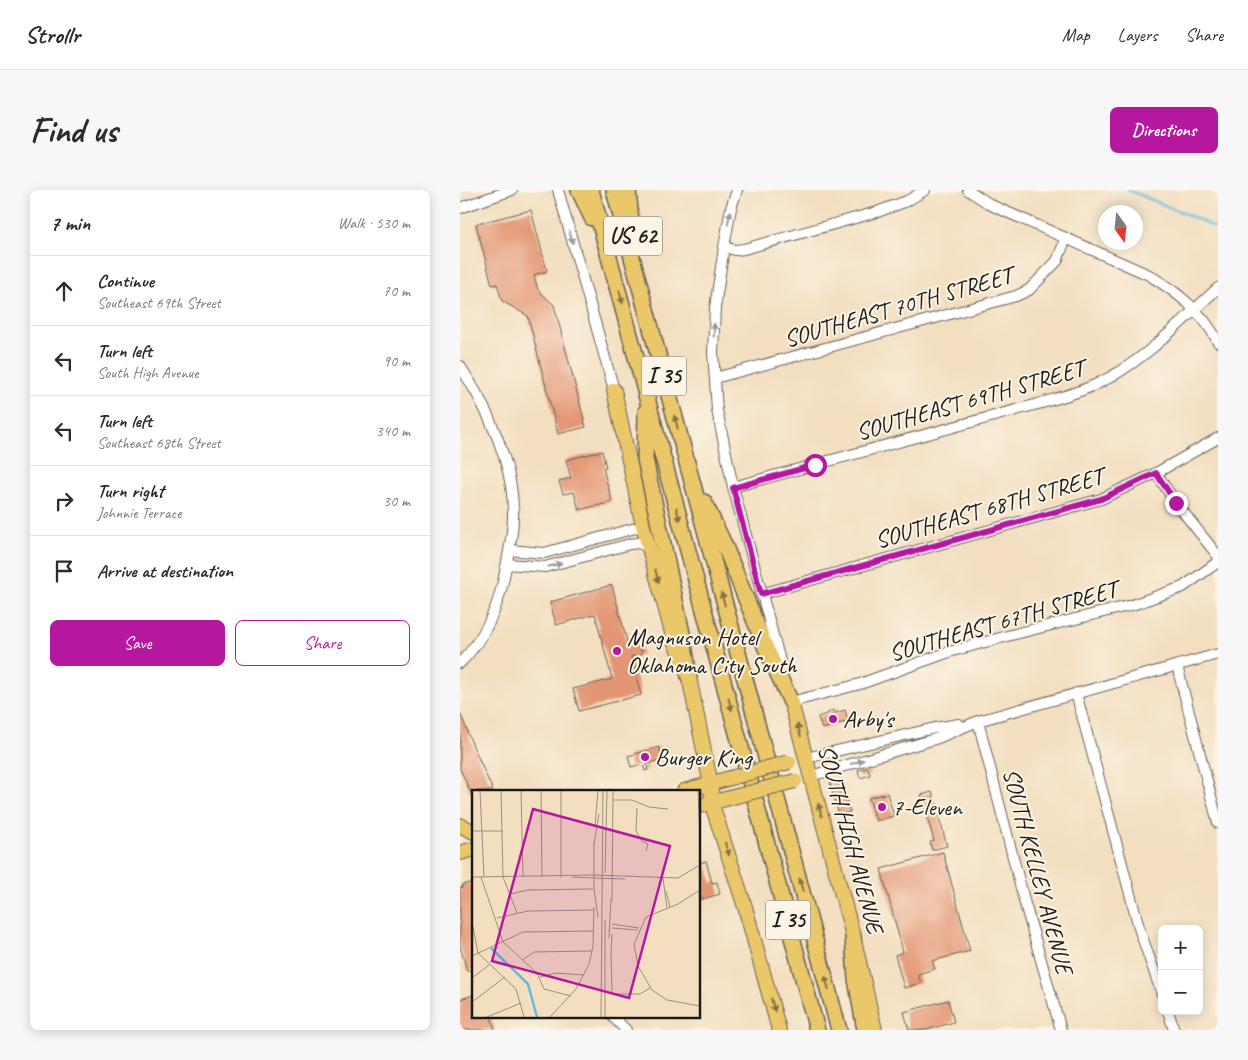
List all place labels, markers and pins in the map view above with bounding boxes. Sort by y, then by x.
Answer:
place label: Magnuson Hotel Oklahoma City South [627,622,798,680]
marker: Magnuson Hotel Oklahoma City South [611,645,623,657]
place label: Arby's [843,704,896,734]
marker: Arby's [827,713,839,725]
place label: Burger King [655,742,754,772]
marker: Burger King [639,751,651,763]
place label: 7-Eleven [892,792,963,822]
marker: 7-Eleven [876,801,888,813]

